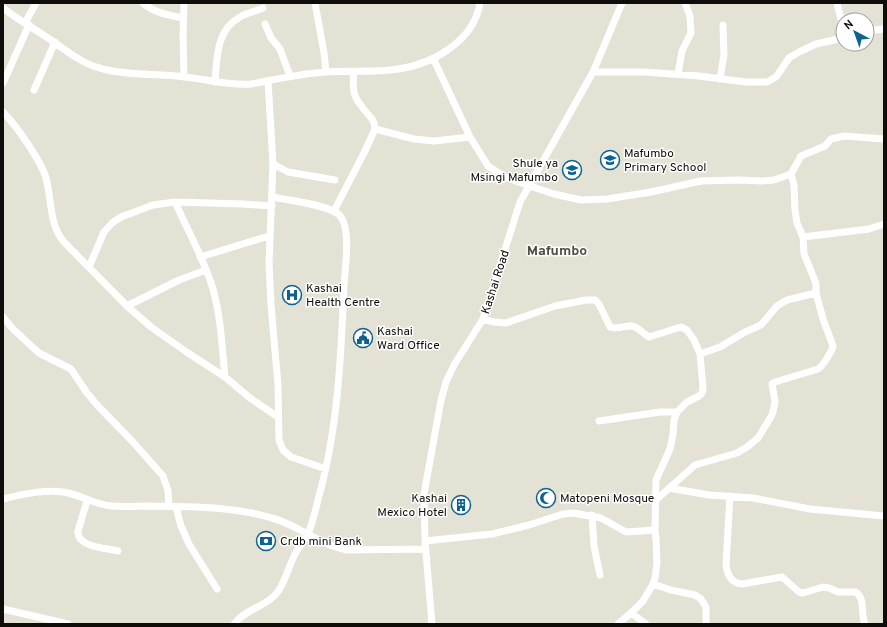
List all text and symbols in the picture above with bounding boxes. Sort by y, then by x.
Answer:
north arrow [835,12,875,52]
text: N [842,17,857,33]
place label: Mafumbo Primary School [624,146,707,176]
school or university icon: Mafumbo Primary School [599,149,621,171]
place label: Shule ya Msingi Mafumbo [470,156,558,186]
school or university icon: Shule ya Msingi Mafumbo [561,159,583,181]
district label: Mafumbo [527,243,587,260]
street label: Kashai Road [478,248,514,316]
place label: Kashai Health Centre [306,281,380,311]
hospital icon: Kashai Health Centre [281,284,303,306]
place label: Kashai Ward Office [377,324,440,354]
public building icon: Kashai Ward Office [352,327,374,349]
mosque icon: Matopeni Mosque [535,487,557,509]
place label: Kashai Mexico Hotel [377,491,447,521]
place label: Matopeni Mosque [560,491,654,507]
building icon: Kashai Mexico Hotel [450,494,472,516]
bank icon: Crdb mini Bank [255,530,277,552]
place label: Crdb mini Bank [280,534,362,550]

